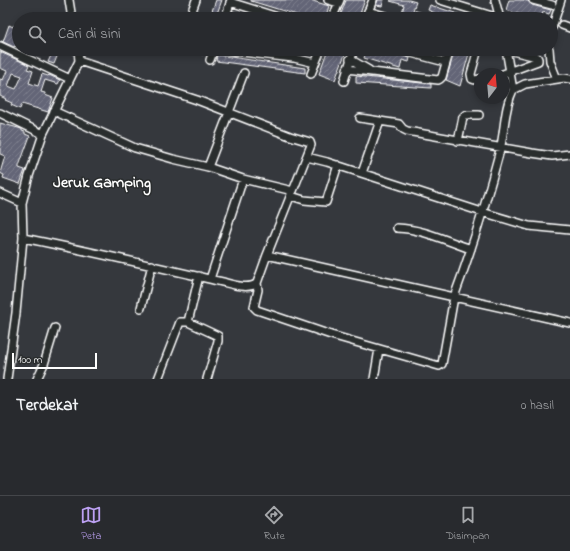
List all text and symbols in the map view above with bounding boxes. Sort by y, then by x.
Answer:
search box [12,12,558,56]
icon: search [26,23,48,45]
text: Cari di sini [58,23,121,45]
north arrow [474,68,510,104]
district label: Jeruk Gamping [53,171,151,196]
scale bar [12,351,97,370]
text: 100 m [18,352,42,368]
text: Terdekat [16,393,78,418]
text: 0 hasil [521,396,554,415]
tab: Peta [80,504,102,544]
tab: Rute [263,504,285,544]
tab: Disimpan [446,504,490,544]

